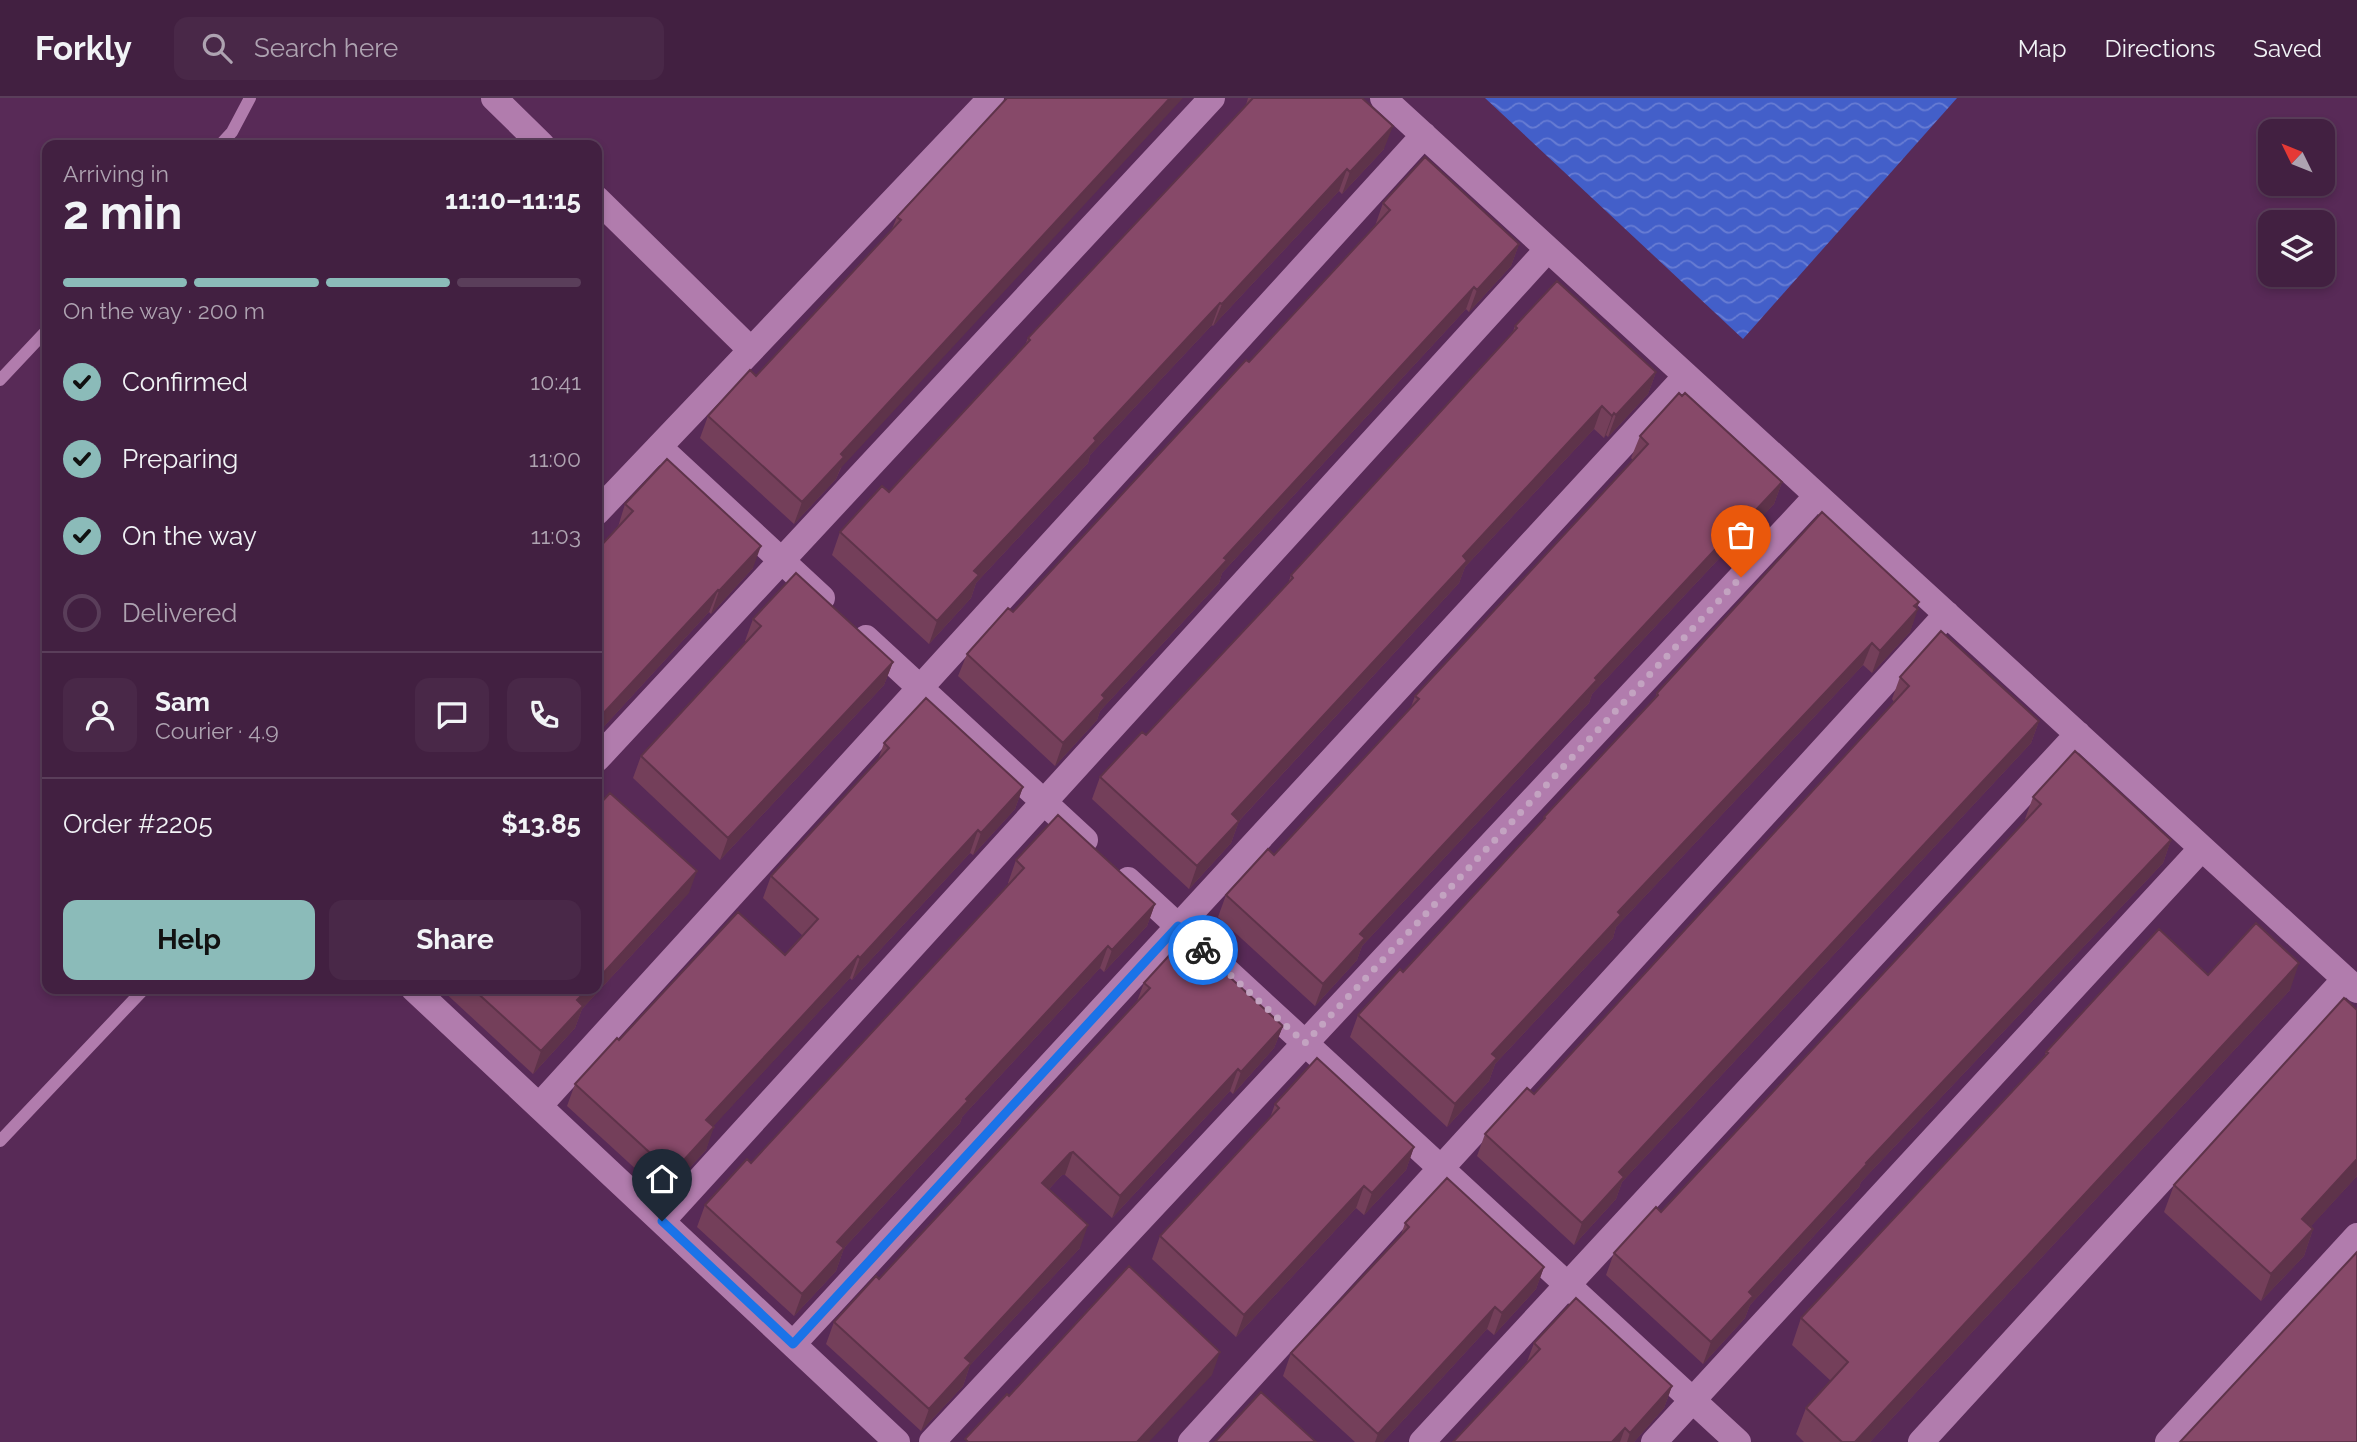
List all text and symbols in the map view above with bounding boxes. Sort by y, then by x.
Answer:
search box [174,17,664,80]
text: Forkly [35,29,132,68]
icon: search [198,29,236,67]
text: Search here [254,33,398,63]
text: Map [2018,34,2067,63]
text: Directions [2105,34,2215,63]
text: Saved [2253,34,2322,63]
north arrow [2258,119,2334,196]
map controls [2258,119,2335,287]
text: Arriving in [63,160,169,187]
text: 11:10–11:15 [445,185,581,215]
text: 2 min [63,186,182,240]
button: layers [2258,210,2335,287]
text: On the way · 200 m [63,297,265,324]
icon: check [63,363,101,401]
text: Confirmed [122,367,248,397]
text: 10:41 [530,368,581,395]
icon: check [63,440,101,478]
text: Preparing [122,444,238,474]
text: 11:00 [529,445,581,472]
pin [1711,505,1771,577]
icon: bag [1722,516,1760,554]
icon: check [63,517,101,555]
text: On the way [122,521,257,551]
text: 11:03 [531,522,581,549]
text: Delivered [122,598,237,628]
button: person [63,678,137,752]
button: chat [415,678,489,752]
button: phone [507,678,581,752]
text: Sam [155,687,210,717]
text: Courier · 4.9 [155,717,279,744]
text: Order #2205 [63,809,213,839]
text: $13.85 [501,809,581,839]
button: Help [63,900,315,980]
button: Share [329,900,581,980]
courier [1168,915,1238,985]
icon: bike [1184,931,1222,969]
pin [632,1149,692,1221]
icon: home [643,1160,681,1198]

